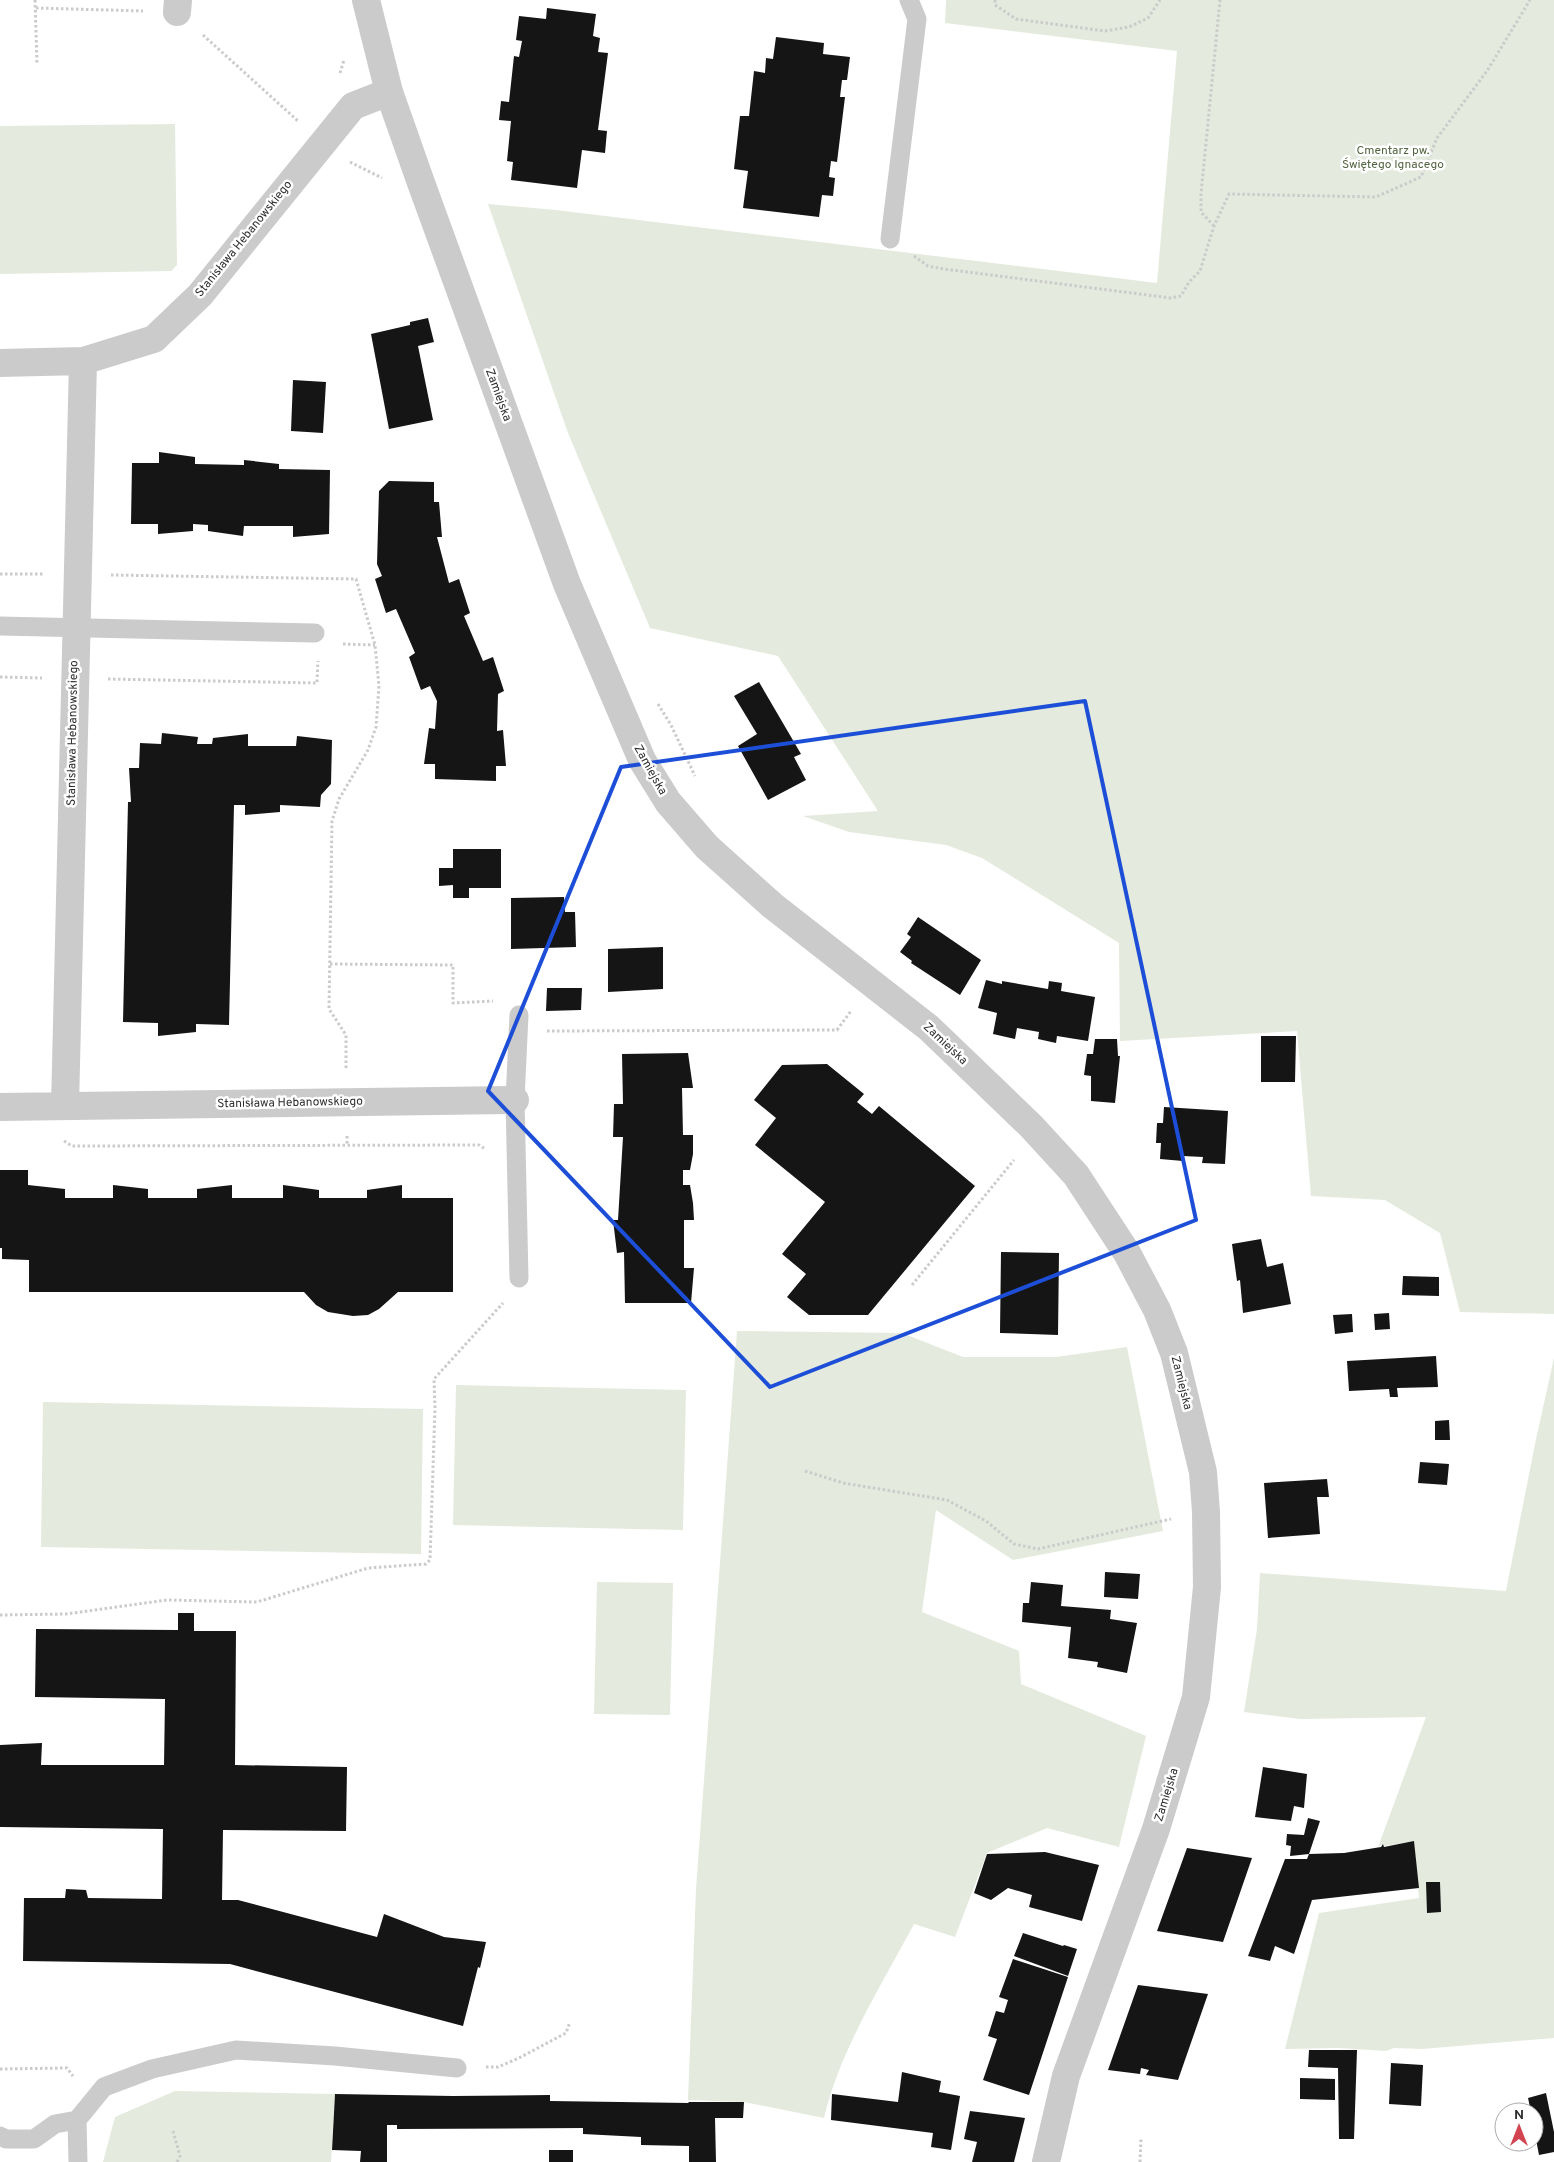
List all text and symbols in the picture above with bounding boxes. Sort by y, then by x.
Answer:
park label: Cmentarz pw. Świętego Ignacego [1342,143,1444,173]
street label: Stanisława Hebanowskiego [192,177,296,301]
street label: Zamiejska [481,366,515,424]
street label: Stanisława Hebanowskiego [64,660,82,806]
street label: Zamiejska [630,742,670,798]
street label: Zamiejska [919,1019,971,1069]
street label: Stanisława Hebanowskiego [217,1094,363,1112]
street label: Zamiejska [1167,1354,1195,1412]
street label: Zamiejska [1151,1766,1183,1824]
north arrow [1494,2102,1544,2152]
text: N [1514,2107,1524,2124]

